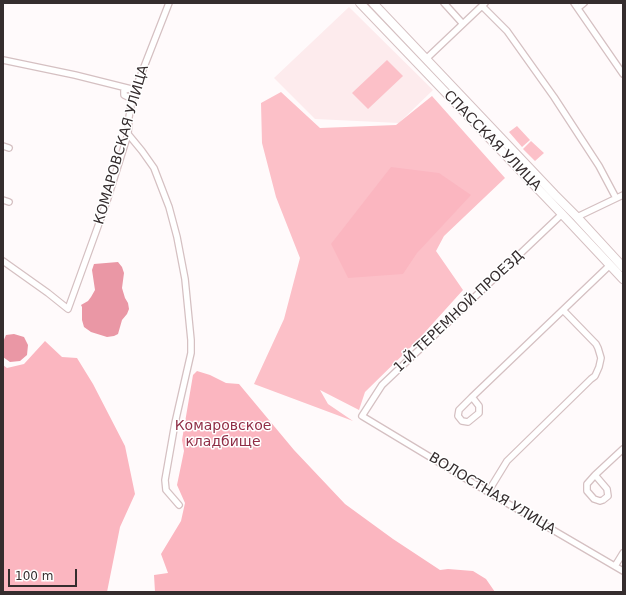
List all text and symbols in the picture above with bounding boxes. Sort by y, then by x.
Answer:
street label: КОМАРОВСКАЯ УЛИЦА [91,63,153,227]
street label: СПАССКАЯ УЛИЦА [440,87,544,195]
street label: 1-Й ТЕРЕМНОЙ ПРОЕЗД [391,248,527,376]
park label: Комаровское кладбище [175,418,271,450]
street label: ВОЛОСТНАЯ УЛИЦА [426,450,558,538]
scale bar [10,561,79,587]
text: 100 m [15,569,53,583]

